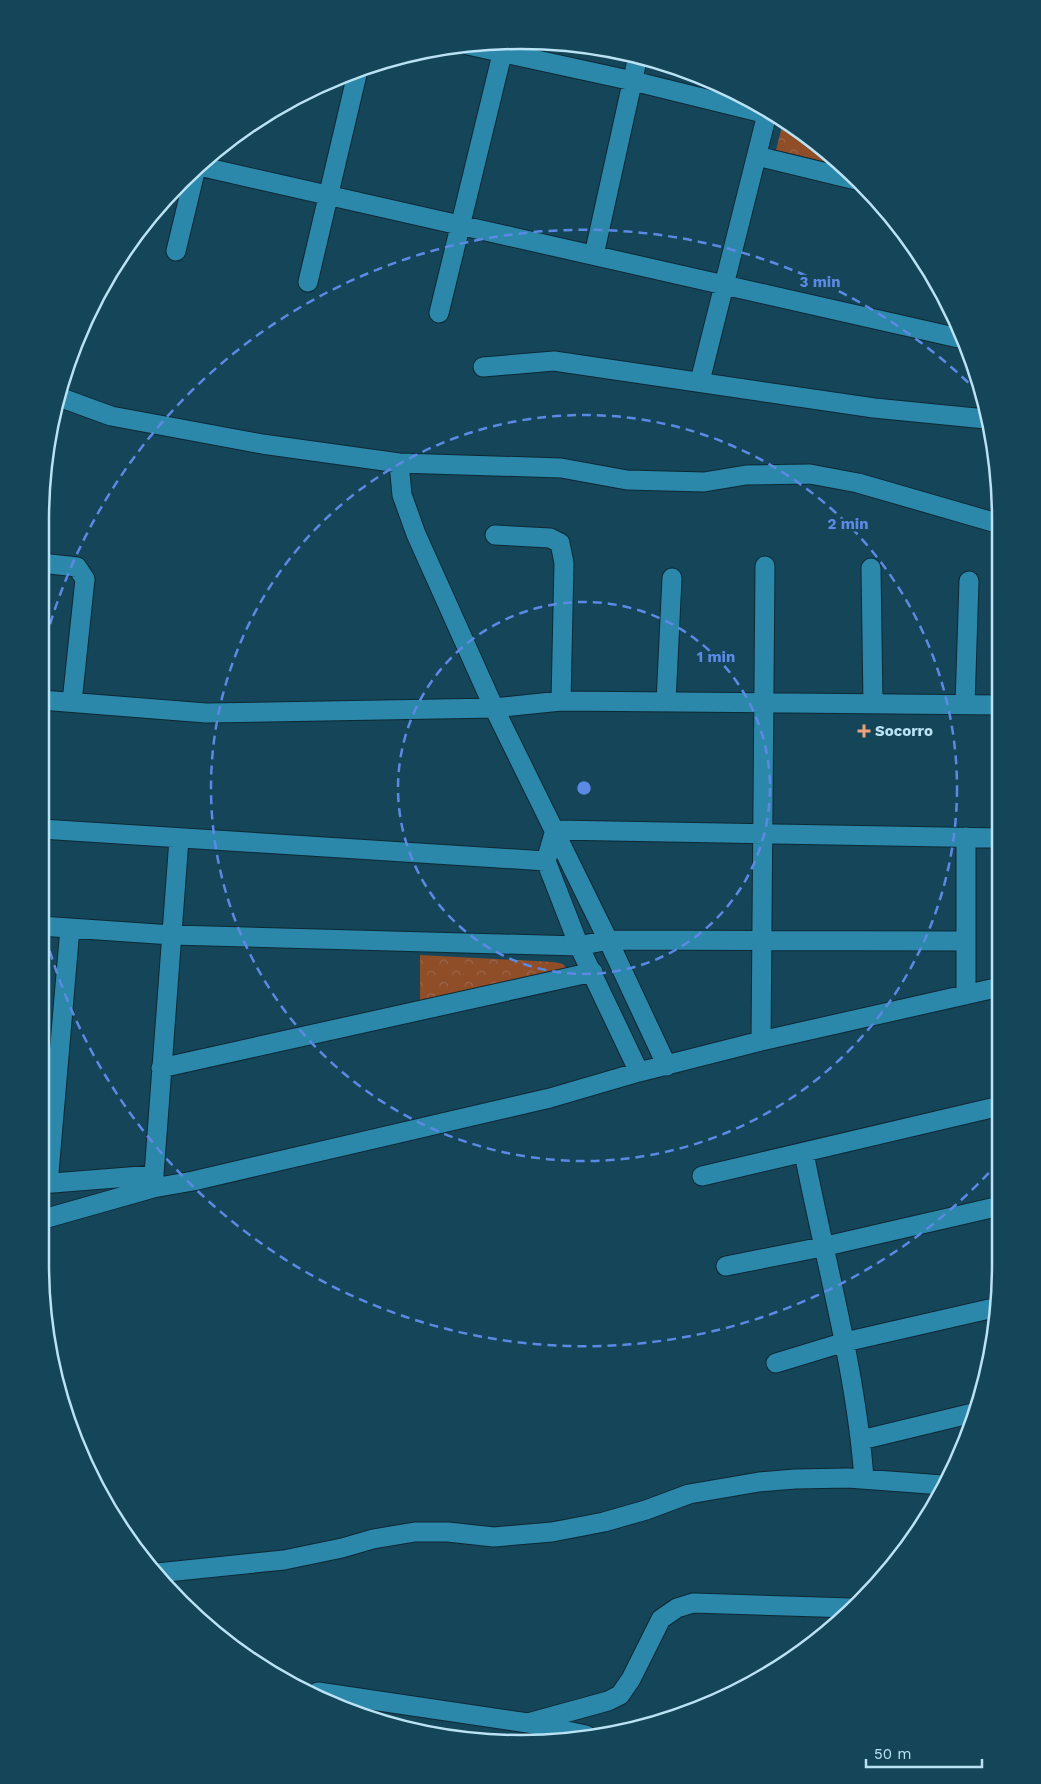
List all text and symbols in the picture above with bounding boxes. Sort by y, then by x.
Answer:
text: 3 min [800,273,840,291]
text: 2 min [827,515,869,533]
text: 1 min [697,648,735,666]
place label: Socorro [875,722,933,740]
marker: Socorro [857,724,871,738]
centre of rings [575,779,593,797]
scale bar [866,1736,982,1768]
text: 50 m [874,1745,911,1763]

